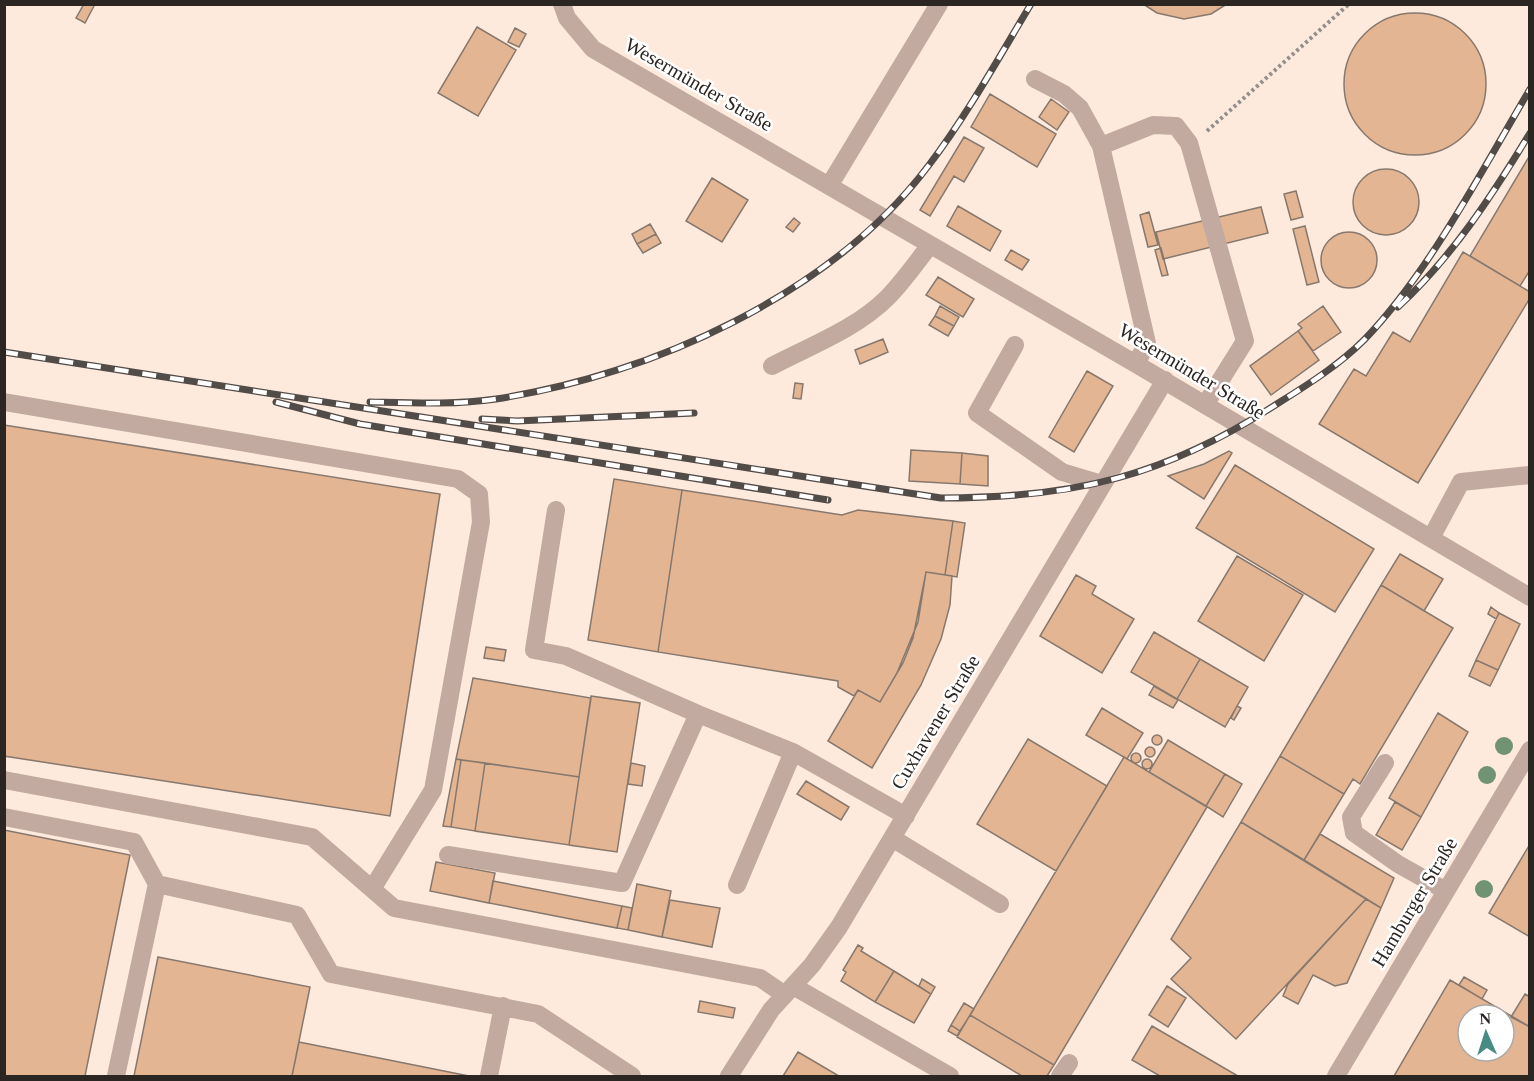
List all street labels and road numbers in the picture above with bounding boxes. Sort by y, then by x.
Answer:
street label: Wesermünder Straße [621,33,777,135]
street label: Wesermünder Straße [1115,319,1269,423]
street label: Cuxhavener Straße [886,651,984,793]
street label: Hamburger Straße [1367,833,1462,971]

